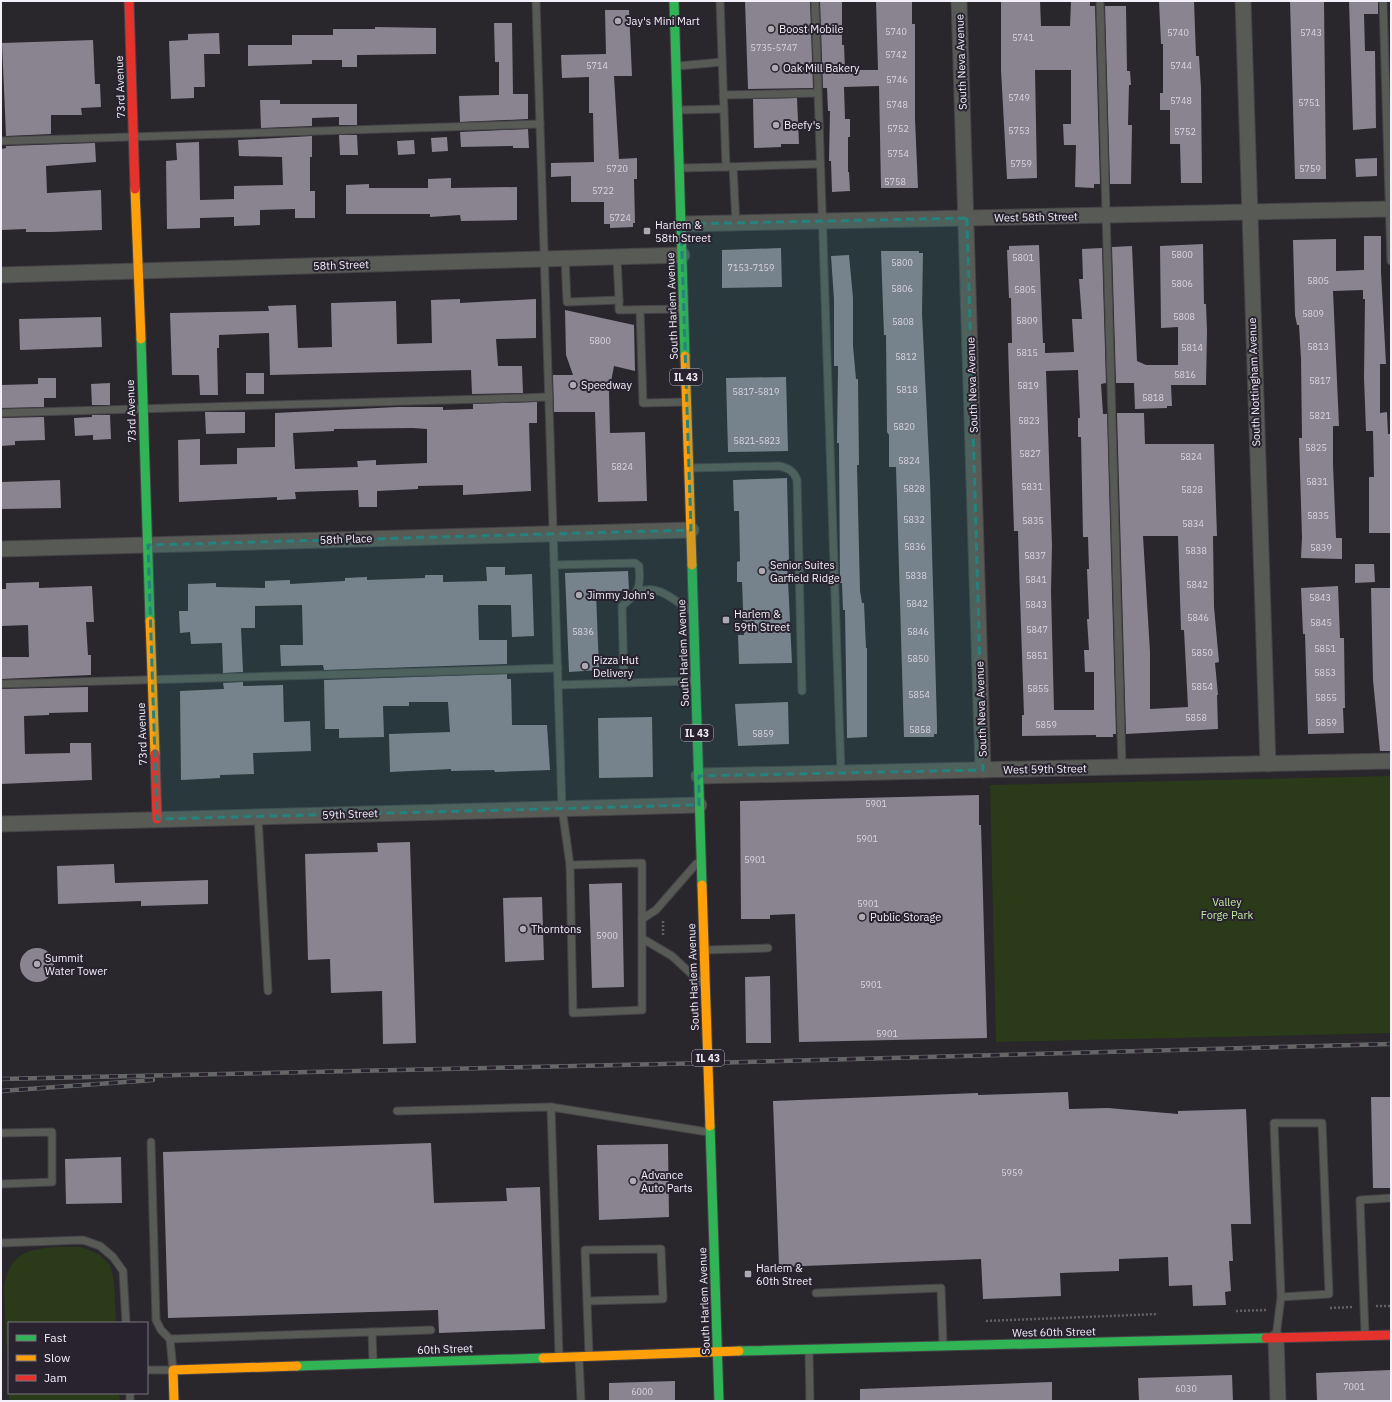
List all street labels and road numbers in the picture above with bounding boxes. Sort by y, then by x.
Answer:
street label: South Neva Avenue [952,14,970,110]
street label: 73rd Avenue [112,55,128,119]
street label: West 58th Street [994,209,1078,225]
street label: South Harlem Avenue [663,252,681,360]
street label: 58th Street [313,257,369,273]
street label: South Nottingham Avenue [1245,317,1263,447]
street label: South Neva Avenue [963,337,981,433]
road number: IL 43 [670,369,702,385]
street label: 73rd Avenue [123,379,139,443]
street label: 58th Place [319,531,373,547]
street label: South Harlem Avenue [674,599,692,707]
street label: South Neva Avenue [972,661,990,757]
street label: 73rd Avenue [134,702,150,766]
road number: IL 43 [681,725,713,741]
street label: West 59th Street [1003,761,1087,777]
street label: 59th Street [322,806,378,822]
street label: South Harlem Avenue [684,923,702,1031]
road number: IL 43 [692,1050,724,1066]
street label: South Harlem Avenue [695,1247,713,1355]
street label: West 60th Street [1012,1324,1096,1340]
street label: 60th Street [417,1341,473,1357]

